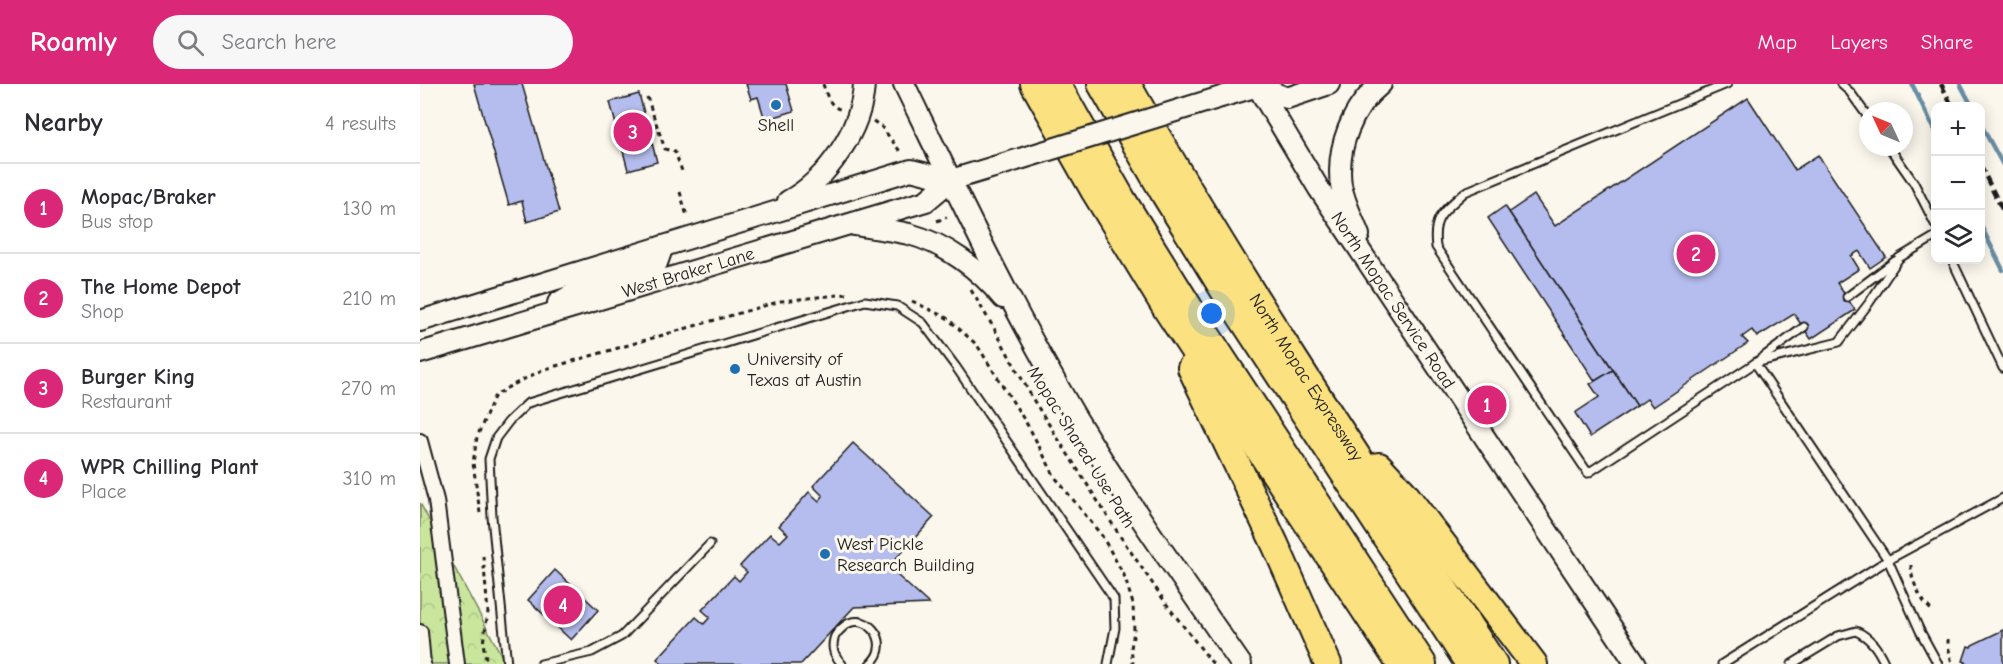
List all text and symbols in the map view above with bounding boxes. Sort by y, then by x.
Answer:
search box [153,15,573,69]
text: Roamly [30,26,117,58]
icon: search [174,26,207,59]
text: Search here [222,29,336,55]
text: Map [1758,30,1797,54]
text: Layers [1830,30,1888,54]
text: Share [1921,30,1973,54]
marker: Shell [769,98,783,112]
north arrow [1859,102,1913,156]
map controls [1931,102,1985,264]
button: + [1931,102,1985,156]
text: Nearby [24,108,103,138]
pin: 3 [614,110,652,154]
text: 4 results [325,112,396,135]
place label: Shell [758,115,794,136]
button: − [1931,156,1985,210]
text: Mopac/Braker [81,184,216,210]
text: 1 [40,197,47,220]
text: 130 m [343,197,396,220]
street label: North Mopac Service Road [1327,208,1460,392]
text: Bus stop [81,210,153,233]
button: layers [1931,210,1985,264]
pin: 2 [1676,232,1716,276]
street label: West Braker Lane [620,243,757,302]
text: The Home Depot [81,274,240,300]
text: 2 [39,287,48,310]
text: 210 m [342,287,396,310]
street label: North Mopac Expressway [1245,290,1368,466]
your location [1197,299,1226,328]
text: Shop [81,300,124,323]
place label: University of Texas at Austin [747,349,862,391]
marker: University of Texas at Austin [728,362,742,376]
street label: Mopac Shared Use Path [1023,362,1139,532]
text: Burger King [81,364,195,390]
text: 3 [39,377,48,400]
text: 270 m [341,377,396,400]
pin: 1 [1468,382,1506,428]
text: Restaurant [81,390,171,413]
text: WPR Chilling Plant [81,454,258,480]
text: 4 [39,467,48,490]
text: 310 m [343,467,396,490]
text: Place [81,480,127,503]
place label: West Pickle Research Building [837,534,975,576]
marker: West Pickle Research Building [818,547,832,561]
pin: 4 [544,582,582,628]

